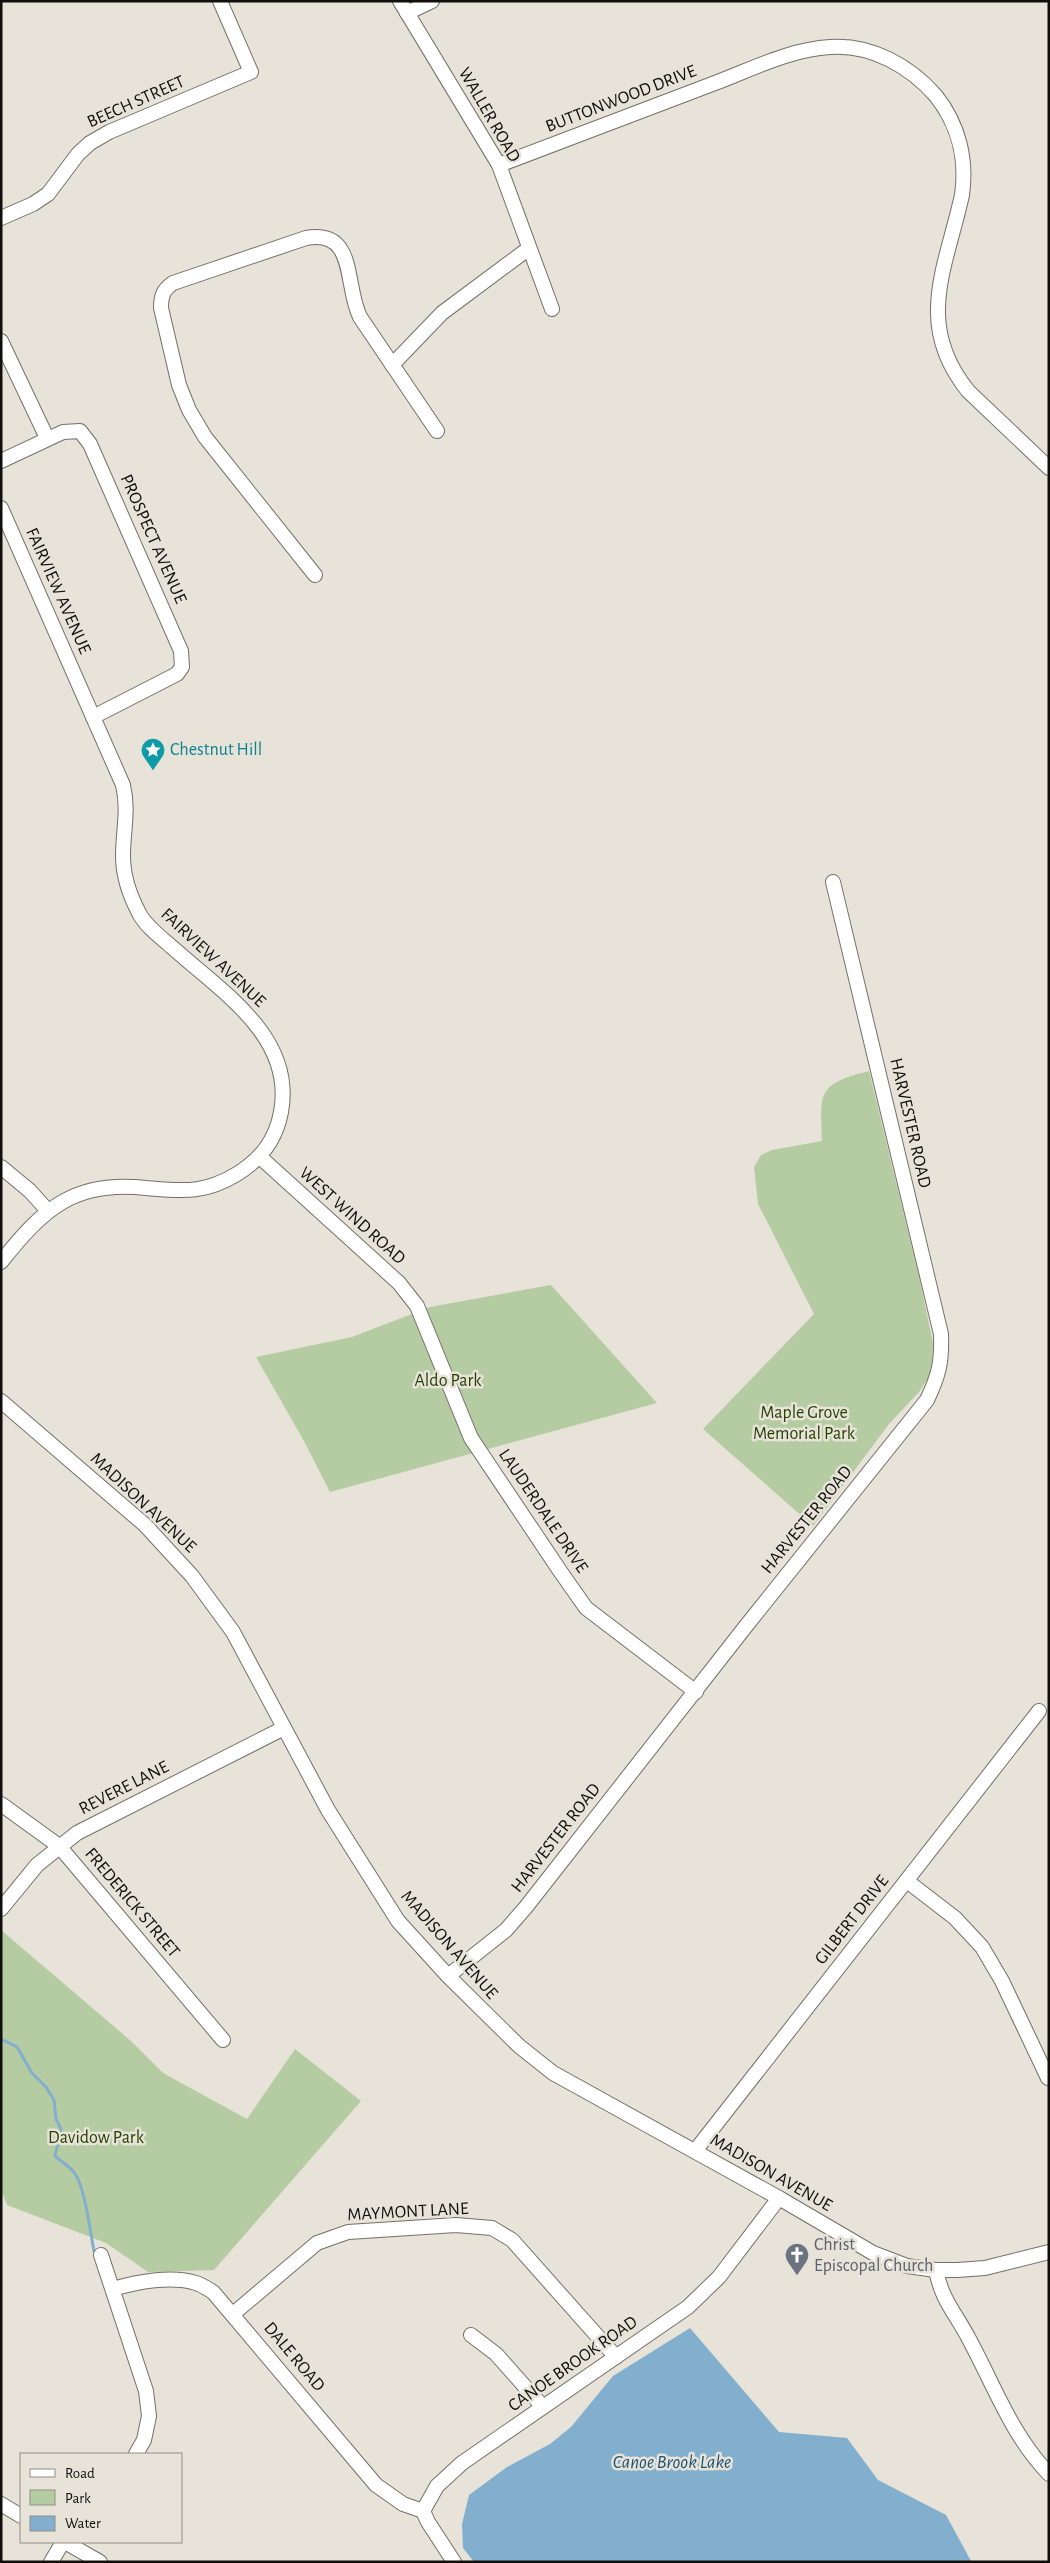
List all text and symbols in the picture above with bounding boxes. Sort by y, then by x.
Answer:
street label: BUTTONWOOD DRIVE [543,62,699,136]
street label: WALLER ROAD [455,65,523,165]
street label: BEECH STREET [85,72,188,131]
street label: PROSPECT AVENUE [116,472,190,606]
street label: FAIRVIEW AVENUE [22,525,94,657]
place icon: Chestnut Hill [140,737,166,771]
place label: Chestnut Hill [170,741,262,759]
street label: FAIRVIEW AVENUE [157,905,269,1011]
street label: HARVESTER ROAD [886,1056,934,1190]
street label: WEST WIND ROAD [296,1164,408,1268]
park label: Aldo Park [414,1372,482,1390]
park label: Maple Grove Memorial Park [753,1404,856,1443]
street label: LAUDERDALE DRIVE [495,1446,591,1576]
street label: MADISON AVENUE [87,1450,200,1557]
street label: HARVESTER ROAD [758,1463,856,1577]
street label: REVERE LANE [76,1758,172,1818]
street label: HARVESTER ROAD [508,1780,604,1896]
street label: FREDERICK STREET [81,1845,183,1961]
street label: GILBERT DRIVE [812,1872,892,1968]
street label: MADISON AVENUE [397,1887,501,2003]
park label: Davidow Park [48,2129,145,2147]
street label: MADISON AVENUE [707,2131,835,2215]
street label: MAYMONT LANE [347,2200,469,2224]
place label: Christ Episcopal Church [814,2236,933,2275]
church icon: Christ Episcopal Church [784,2242,810,2276]
street label: CANOE BROOK ROAD [505,2313,641,2415]
street label: DALE ROAD [260,2319,328,2395]
legend [20,2453,182,2543]
water label: Canoe Brook Lake [613,2453,731,2472]
text: Road [65,2466,95,2481]
text: Park [65,2491,91,2506]
text: Water [65,2516,101,2531]

